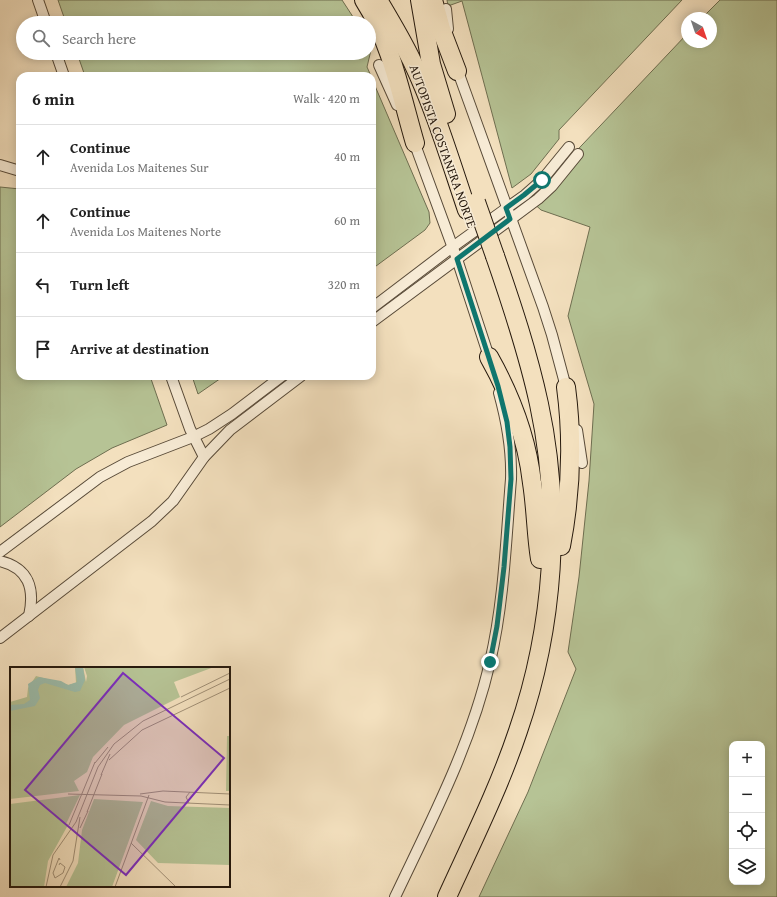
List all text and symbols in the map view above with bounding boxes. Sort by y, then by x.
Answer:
north arrow [681,12,717,48]
search box [16,16,376,60]
icon: search [30,27,52,49]
text: Search here [62,28,136,49]
street label: AUTOPISTA COSTANERA NORTE [405,62,482,231]
text: 6 min [32,86,74,111]
text: Walk · 420 m [293,89,360,108]
text: Continue [70,137,131,158]
icon: ahead [32,146,54,168]
text: 40 m [334,147,360,166]
text: Avenida Los Maitenes Sur [70,158,209,177]
route start [533,171,551,189]
text: Continue [70,201,131,222]
icon: ahead [32,210,54,232]
text: 60 m [334,211,360,230]
text: Avenida Los Maitenes Norte [70,222,221,241]
icon: left [32,274,54,296]
text: Turn left [70,274,129,295]
text: 320 m [328,275,360,294]
icon: arrive [32,338,54,360]
text: Arrive at destination [70,338,209,359]
route end [481,653,499,671]
inset map [10,667,230,887]
map controls [729,741,765,885]
button: + [729,741,765,777]
button: − [729,777,765,813]
button: locate [729,813,765,849]
button: layers [729,849,765,885]

